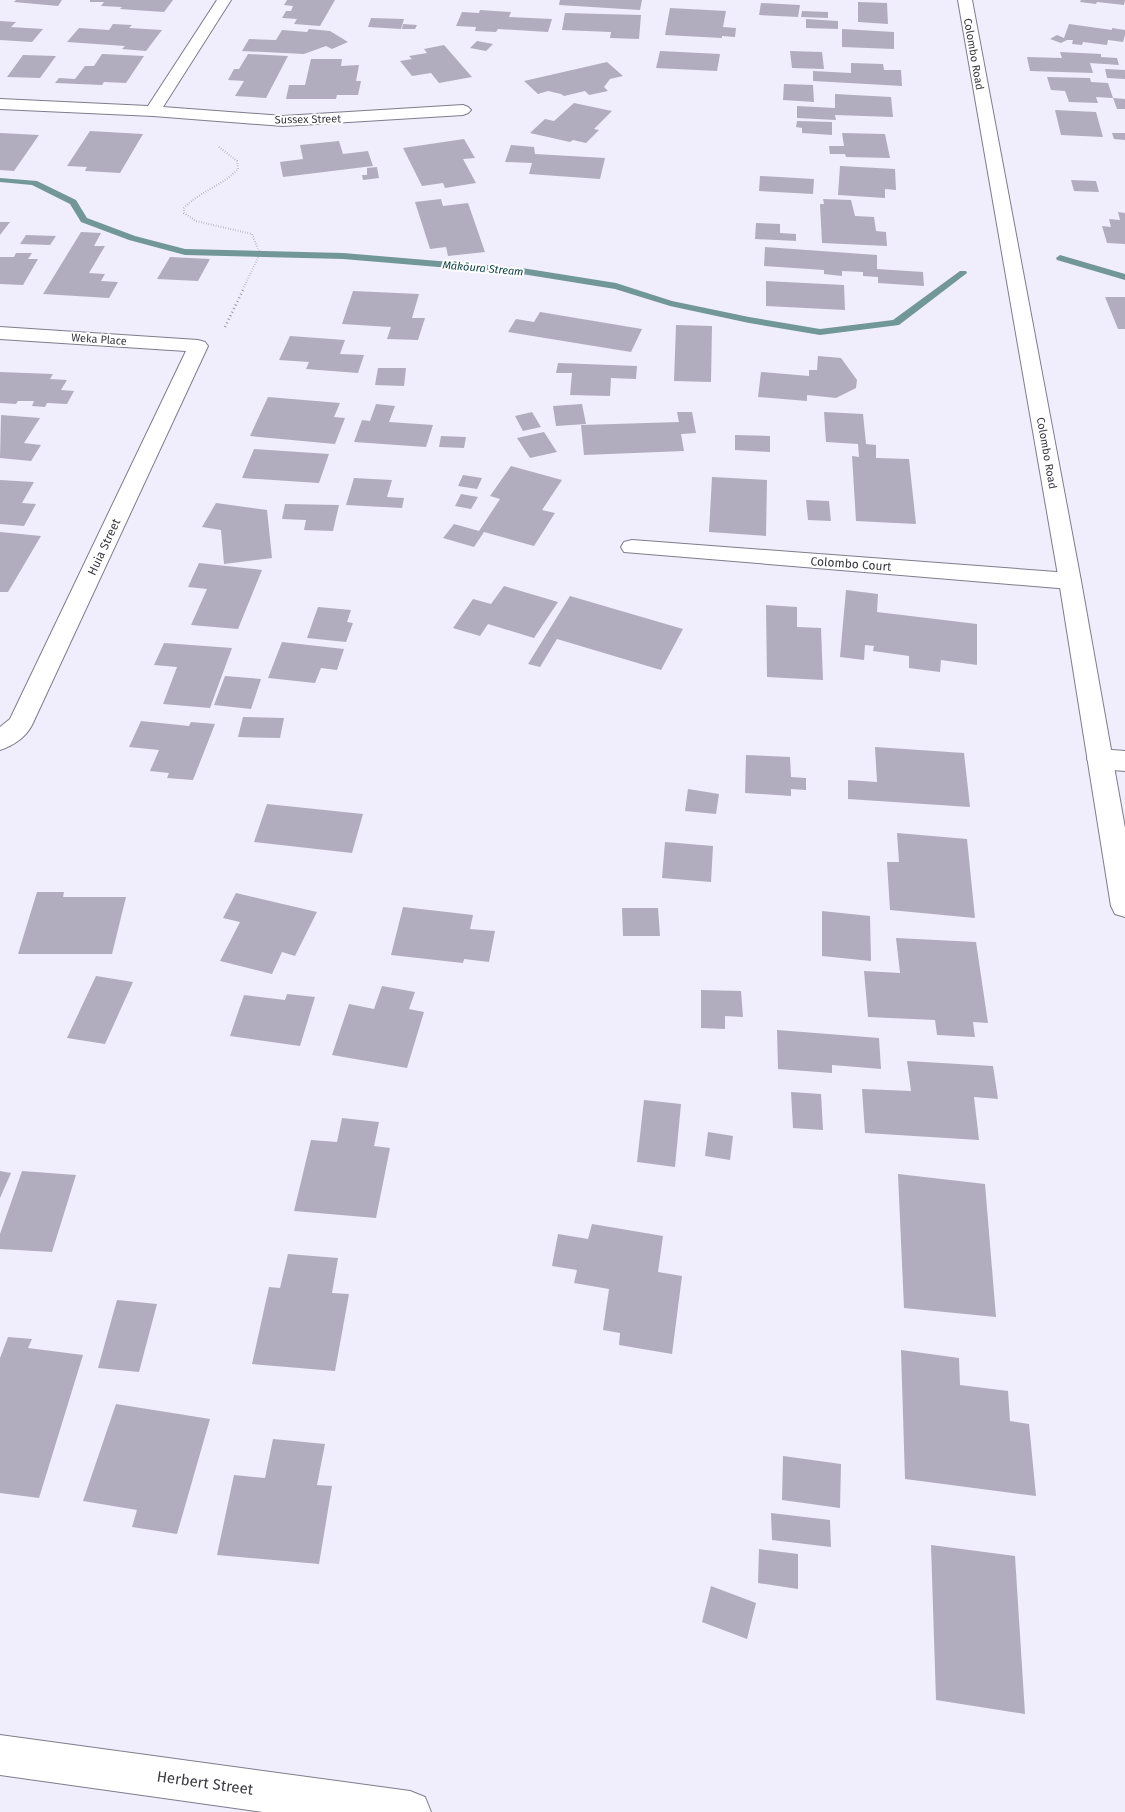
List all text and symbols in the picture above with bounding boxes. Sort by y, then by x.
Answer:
street label: Colombo Road [961,17,986,91]
street label: Sussex Street [275,112,341,127]
water label: Mākōura Stream [442,258,524,279]
street label: Weka Place [71,331,127,348]
street label: Colombo Road [1034,416,1059,490]
street label: Huia Street [85,516,123,578]
street label: Colombo Court [810,554,893,574]
street label: Herbert Street [156,1767,255,1799]

